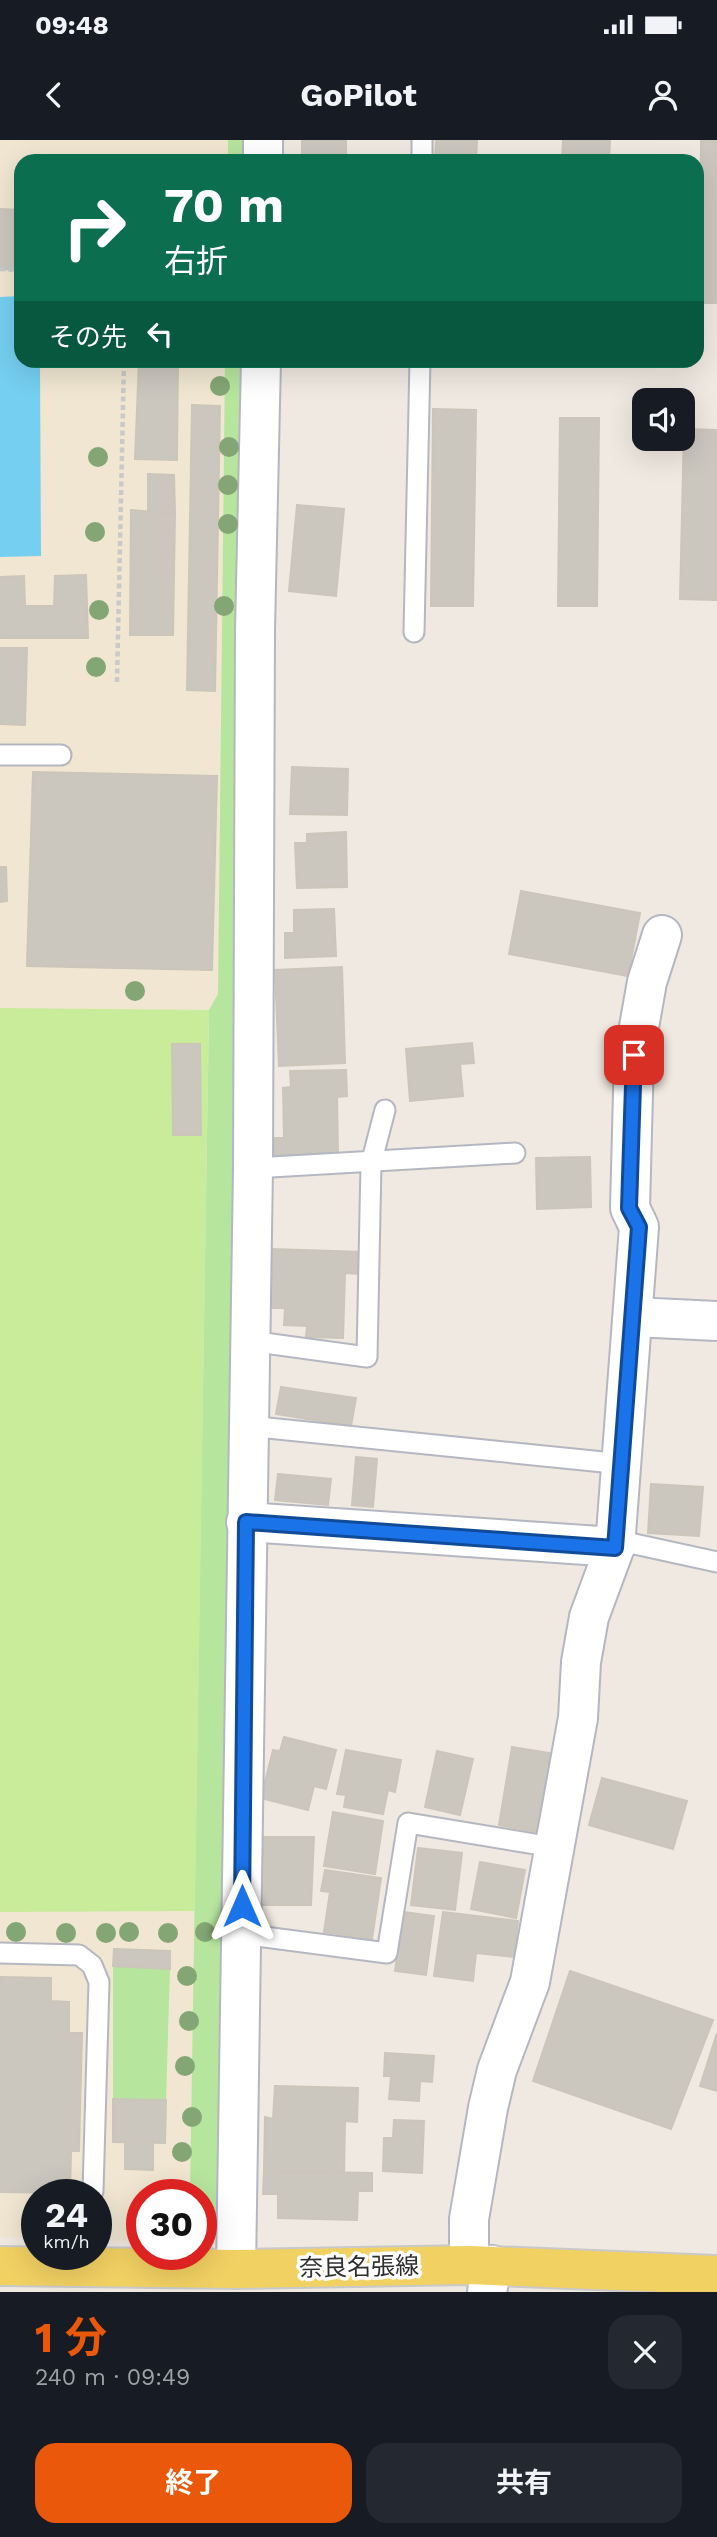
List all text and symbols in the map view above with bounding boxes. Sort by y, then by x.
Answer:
text: 09:48 [35,10,109,40]
icon: back [35,76,73,114]
text: GoPilot [300,76,417,114]
icon: person [644,76,682,114]
text: 70 m [164,176,284,234]
icon: right [49,182,140,273]
text: 右折 [164,242,228,280]
icon: left [141,315,179,353]
text: その先 [49,322,127,352]
map controls [632,388,695,451]
button: sound [632,388,695,451]
pin [604,1025,664,1085]
icon: arrive [615,1036,653,1074]
position arrow [205,1869,279,1943]
speed limit sign: 30 [126,2179,217,2270]
text: 24 [45,2194,88,2236]
text: km/h [43,2231,90,2252]
street label: 奈良名張線 [299,2252,419,2282]
text: 1 分 [35,2313,107,2362]
button: close [608,2315,682,2389]
text: 240 m · 09:49 [35,2364,190,2391]
button: 終了 [35,2443,352,2523]
button: 共有 [366,2443,682,2523]

